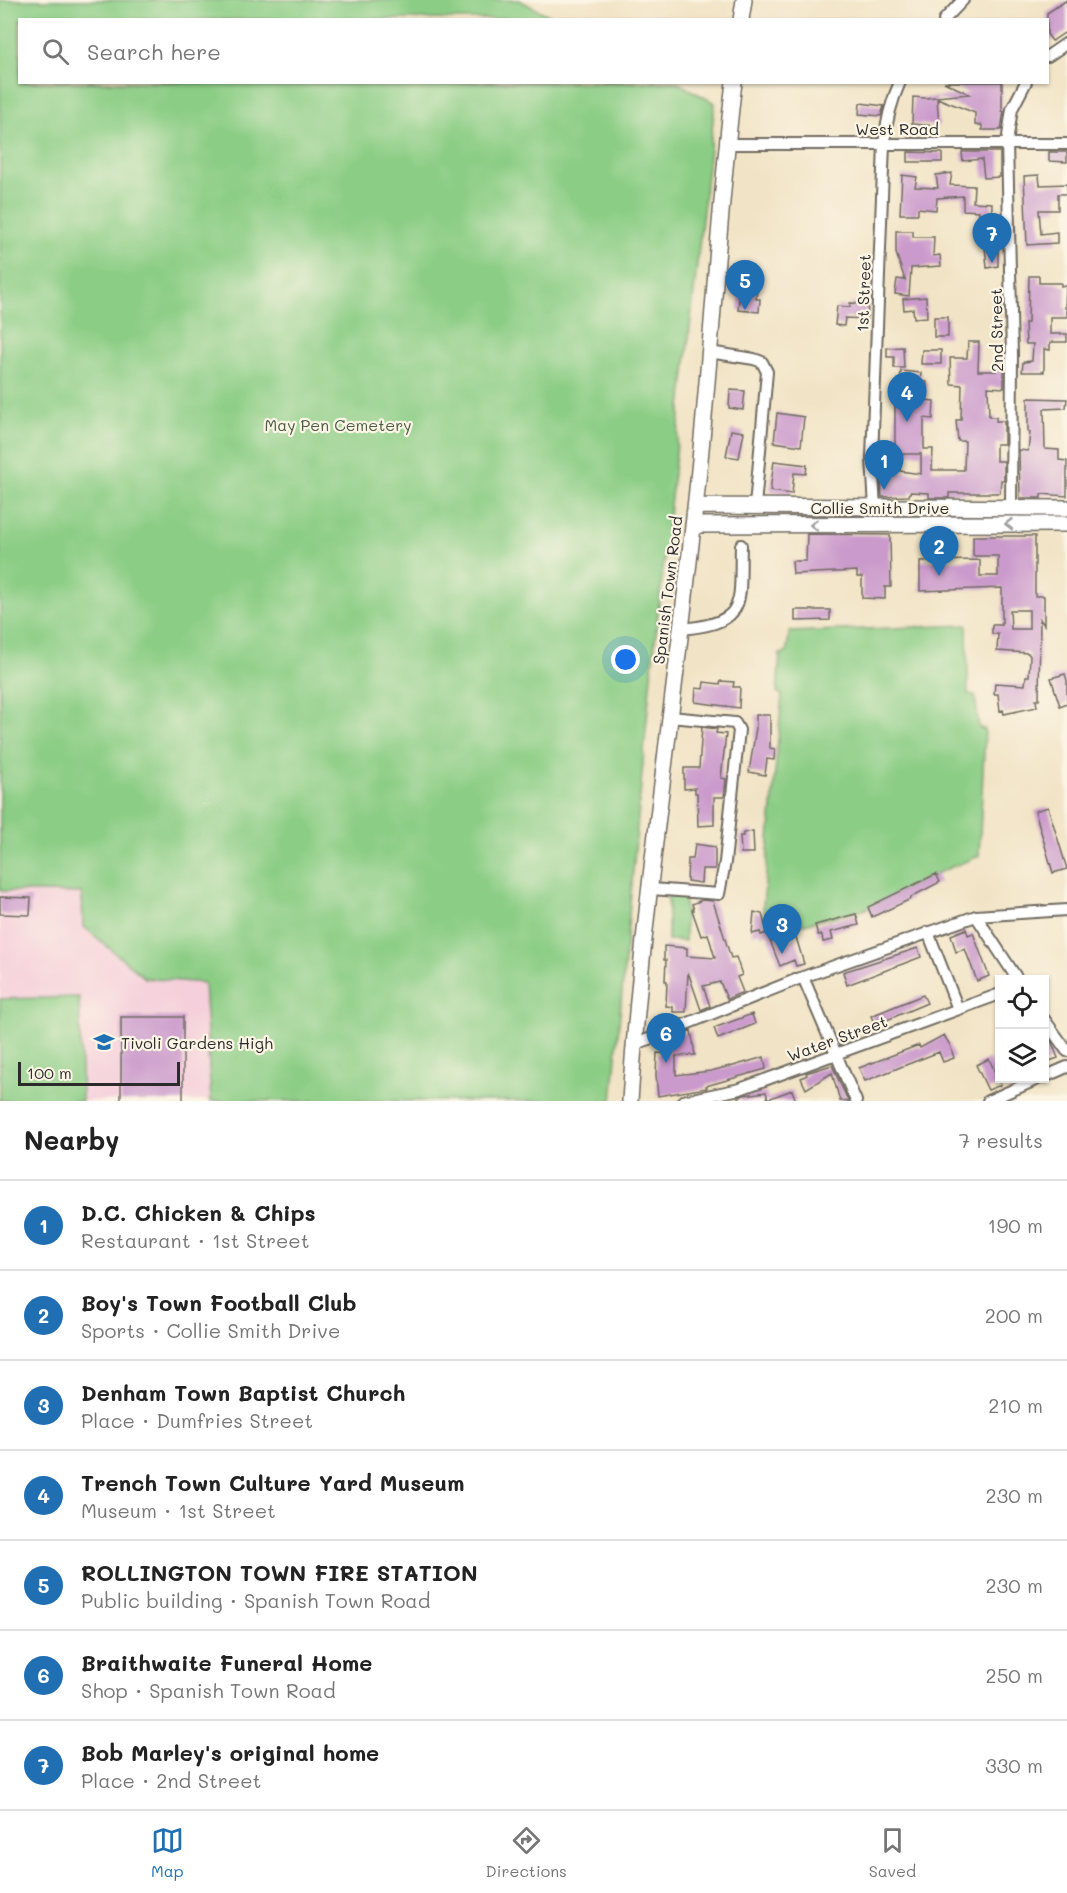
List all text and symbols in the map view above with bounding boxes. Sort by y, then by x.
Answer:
search box [18,18,1049,84]
icon: search [39,35,72,68]
text: Search here [87,37,221,66]
street label: West Road [855,118,939,139]
pin: 7 [972,214,1012,263]
street label: 1st Street [851,254,875,332]
pin: 5 [726,260,764,310]
street label: 2nd Street [985,288,1007,372]
pin: 4 [888,372,926,422]
park label: May Pen Cemetery [264,414,412,435]
pin: 1 [864,440,904,490]
street label: Collie Smith Drive [811,497,950,518]
street label: Spanish Town Road [647,515,687,665]
one-way arrow [1004,518,1013,531]
one-way arrow [809,519,818,531]
pin: 2 [920,526,958,576]
your location [611,645,640,674]
pin: 3 [762,904,802,954]
map controls [995,975,1049,1083]
button: locate [995,975,1049,1029]
street label: Water Street [784,1010,890,1066]
pin: 6 [646,1014,686,1063]
button: layers [995,1029,1049,1083]
school or university icon: Tivoli Gardens High [92,1030,116,1054]
place label: Tivoli Gardens High [121,1032,273,1053]
scale bar [18,1059,180,1086]
text: 100 m [27,1062,72,1083]
text: Nearby [24,1123,119,1157]
text: 7 results [959,1127,1043,1153]
text: D.C. Chicken & Chips [81,1198,316,1227]
text: 1 [39,1212,48,1238]
text: 190 m [988,1212,1043,1238]
text: Restaurant · 1st Street [81,1227,310,1253]
text: Boy's Town Football Club [81,1288,357,1317]
text: 2 [38,1302,49,1328]
text: 200 m [985,1302,1043,1328]
text: Sports · Collie Smith Drive [81,1317,340,1343]
text: Denham Town Baptist Church [81,1378,405,1407]
text: 3 [38,1392,50,1418]
text: 210 m [988,1392,1043,1418]
text: Place · Dumfries Street [81,1407,313,1433]
text: Trench Town Culture Yard Museum [81,1468,465,1497]
text: 4 [37,1482,50,1508]
text: 230 m [985,1482,1043,1508]
text: Museum · 1st Street [81,1497,276,1523]
text: ROLLINGTON TOWN FIRE STATION [81,1558,478,1587]
text: 5 [38,1572,49,1598]
text: 230 m [985,1572,1043,1598]
text: Public building · Spanish Town Road [81,1587,431,1613]
text: Braithwaite Funeral Home [81,1648,372,1677]
text: 6 [37,1662,50,1688]
text: 250 m [986,1662,1043,1688]
text: Shop · Spanish Town Road [81,1677,336,1703]
text: Bob Marley's original home [81,1738,379,1767]
text: 7 [38,1752,49,1778]
text: 330 m [985,1752,1043,1778]
text: Place · 2nd Street [81,1767,261,1793]
tab: Map [151,1824,184,1881]
tab: Directions [486,1824,567,1881]
tab: Saved [869,1824,916,1881]

